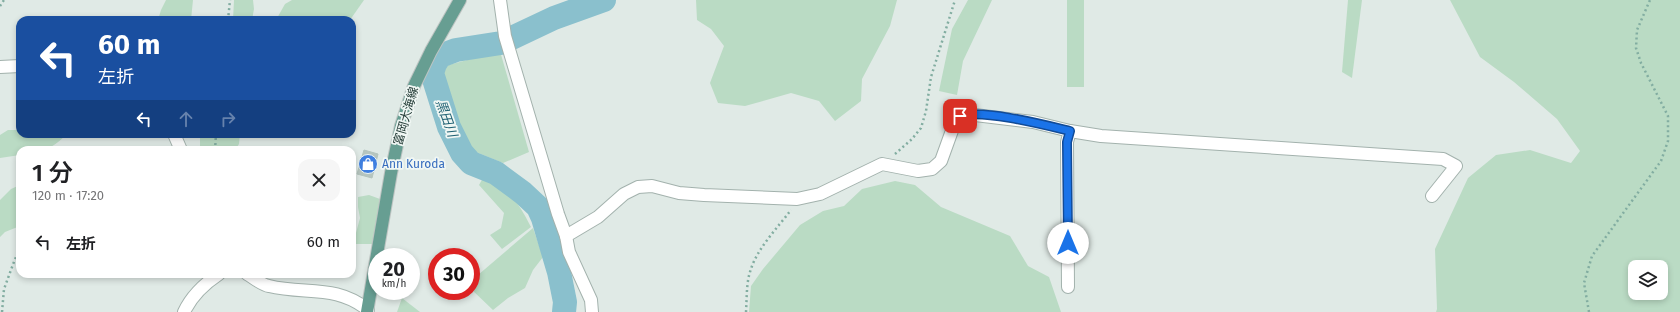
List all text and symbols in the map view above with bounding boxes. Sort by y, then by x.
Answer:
text: 60 m [98,28,160,61]
icon: left [32,32,84,84]
text: 左折 [98,66,134,88]
street label: 富岡大海線 [391,85,421,147]
water label: 黒田川 [433,97,461,141]
pin [943,99,977,133]
icon: arrive [949,105,971,127]
icon: left [133,108,155,130]
icon: ahead [175,108,197,130]
icon: right [217,108,239,130]
shop icon: Ann Kuroda [357,153,379,175]
place label: Ann Kuroda [382,157,445,171]
text: 1 分 [32,159,73,187]
button: close [298,159,340,201]
text: 120 m · 17:20 [32,188,104,203]
position arrow [1047,222,1089,264]
icon: left [32,231,54,253]
text: 60 m [307,233,340,251]
text: 左折 [66,235,96,253]
speed limit sign: 30 [428,248,480,300]
text: 20 [383,257,405,281]
map controls [1628,260,1668,300]
button: layers [1628,260,1668,300]
text: km/h [382,278,406,290]

